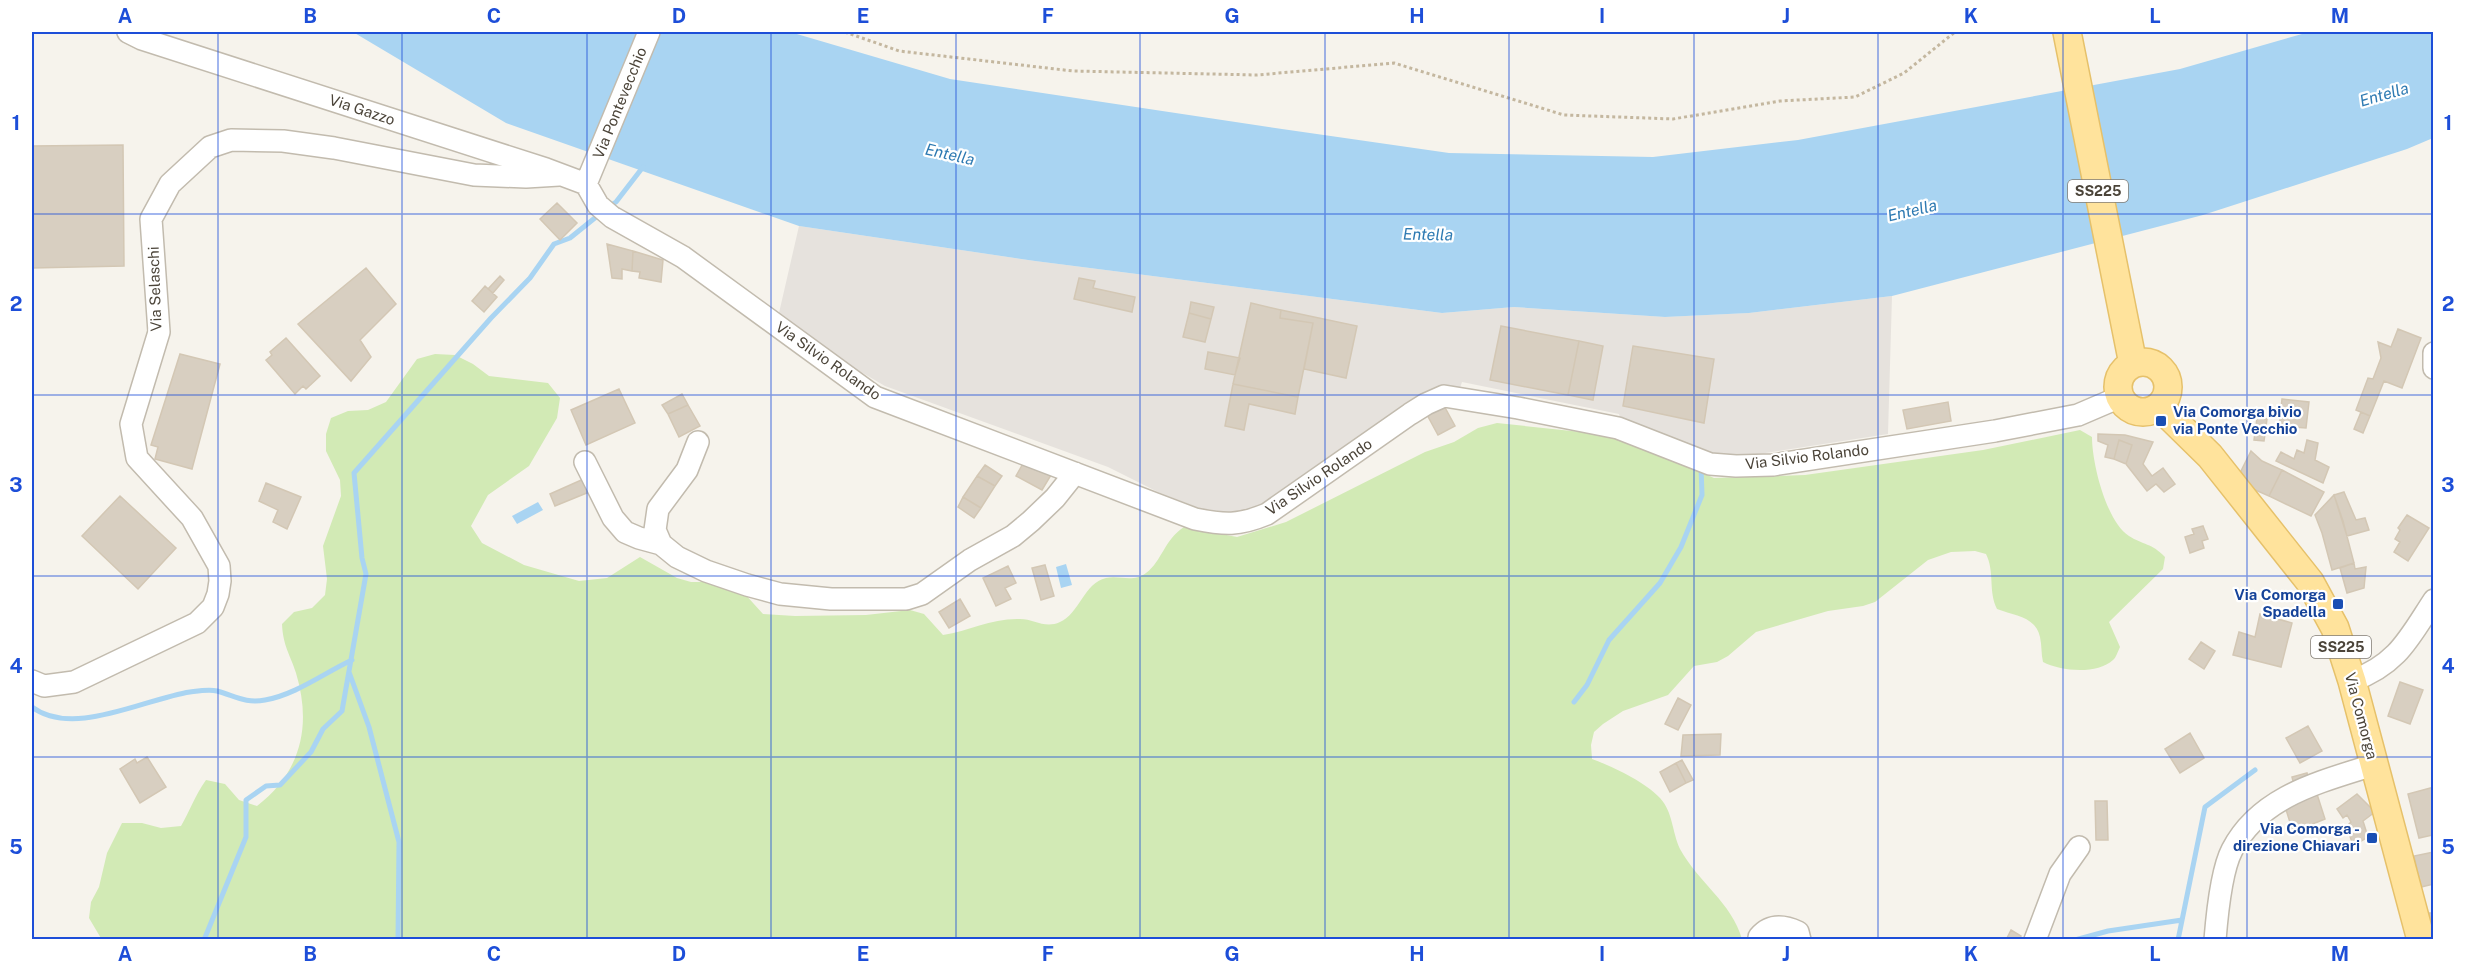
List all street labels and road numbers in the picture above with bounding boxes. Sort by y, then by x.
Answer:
street label: Via Pontevecchio [589,45,650,161]
street label: Via Gazzo [327,91,397,128]
road number: SS225 [2068,180,2128,202]
street label: Via Selaschi [145,246,164,332]
street label: Via Silvio Rolando [772,318,884,403]
street label: Via Silvio Rolando [1262,435,1375,518]
street label: Via Silvio Rolando [1744,440,1870,473]
road number: SS225 [2311,636,2371,658]
street label: Via Comorga [2342,671,2381,761]

